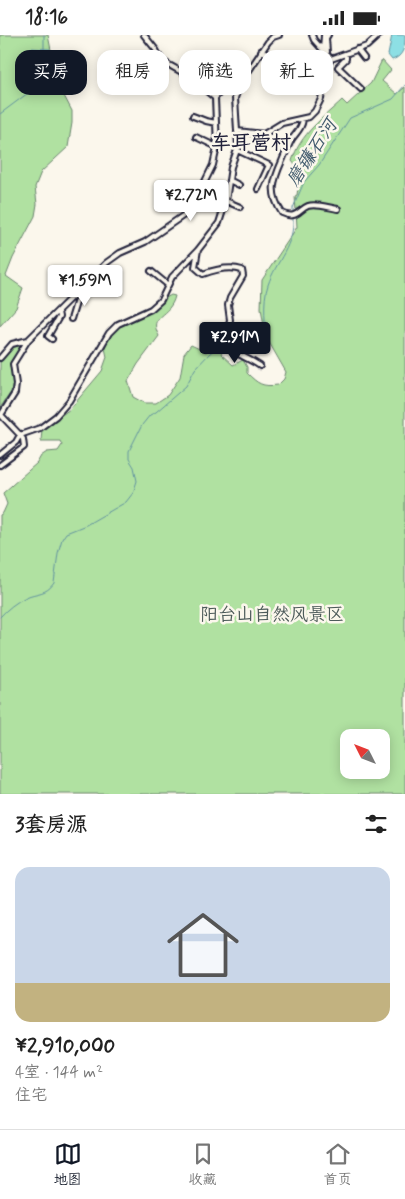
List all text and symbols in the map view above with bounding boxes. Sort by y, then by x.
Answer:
text: 18:16 [25,5,68,30]
chip: 买房 [15,50,87,95]
chip: 租房 [97,50,169,95]
chip: 筛选 [179,50,251,95]
chip: 新上 [261,50,333,95]
water label: 磨镰石河 [281,112,345,192]
district label: 车耳营村 [211,130,291,157]
pin: ¥2.72M [150,179,232,222]
text: ¥2.72M [165,185,217,206]
pin: ¥1.59M [44,265,126,307]
text: ¥1.59M [59,270,111,291]
pin: ¥2.91M [194,321,276,364]
text: ¥2.91M [210,327,260,348]
park label: 阳台山自然风景区 [200,603,344,627]
north arrow [340,729,390,779]
map controls [340,729,390,779]
icon: filters [362,810,390,838]
text: 3套房源 [15,811,88,839]
icon: home [158,900,248,990]
text: ¥2,910,000 [15,1032,115,1060]
text: 4室 · 144 m² [15,1062,103,1083]
text: 住宅 [15,1085,47,1106]
tab: 地图 [54,1140,82,1189]
tab: 收藏 [189,1140,217,1189]
tab: 首页 [324,1140,352,1189]

